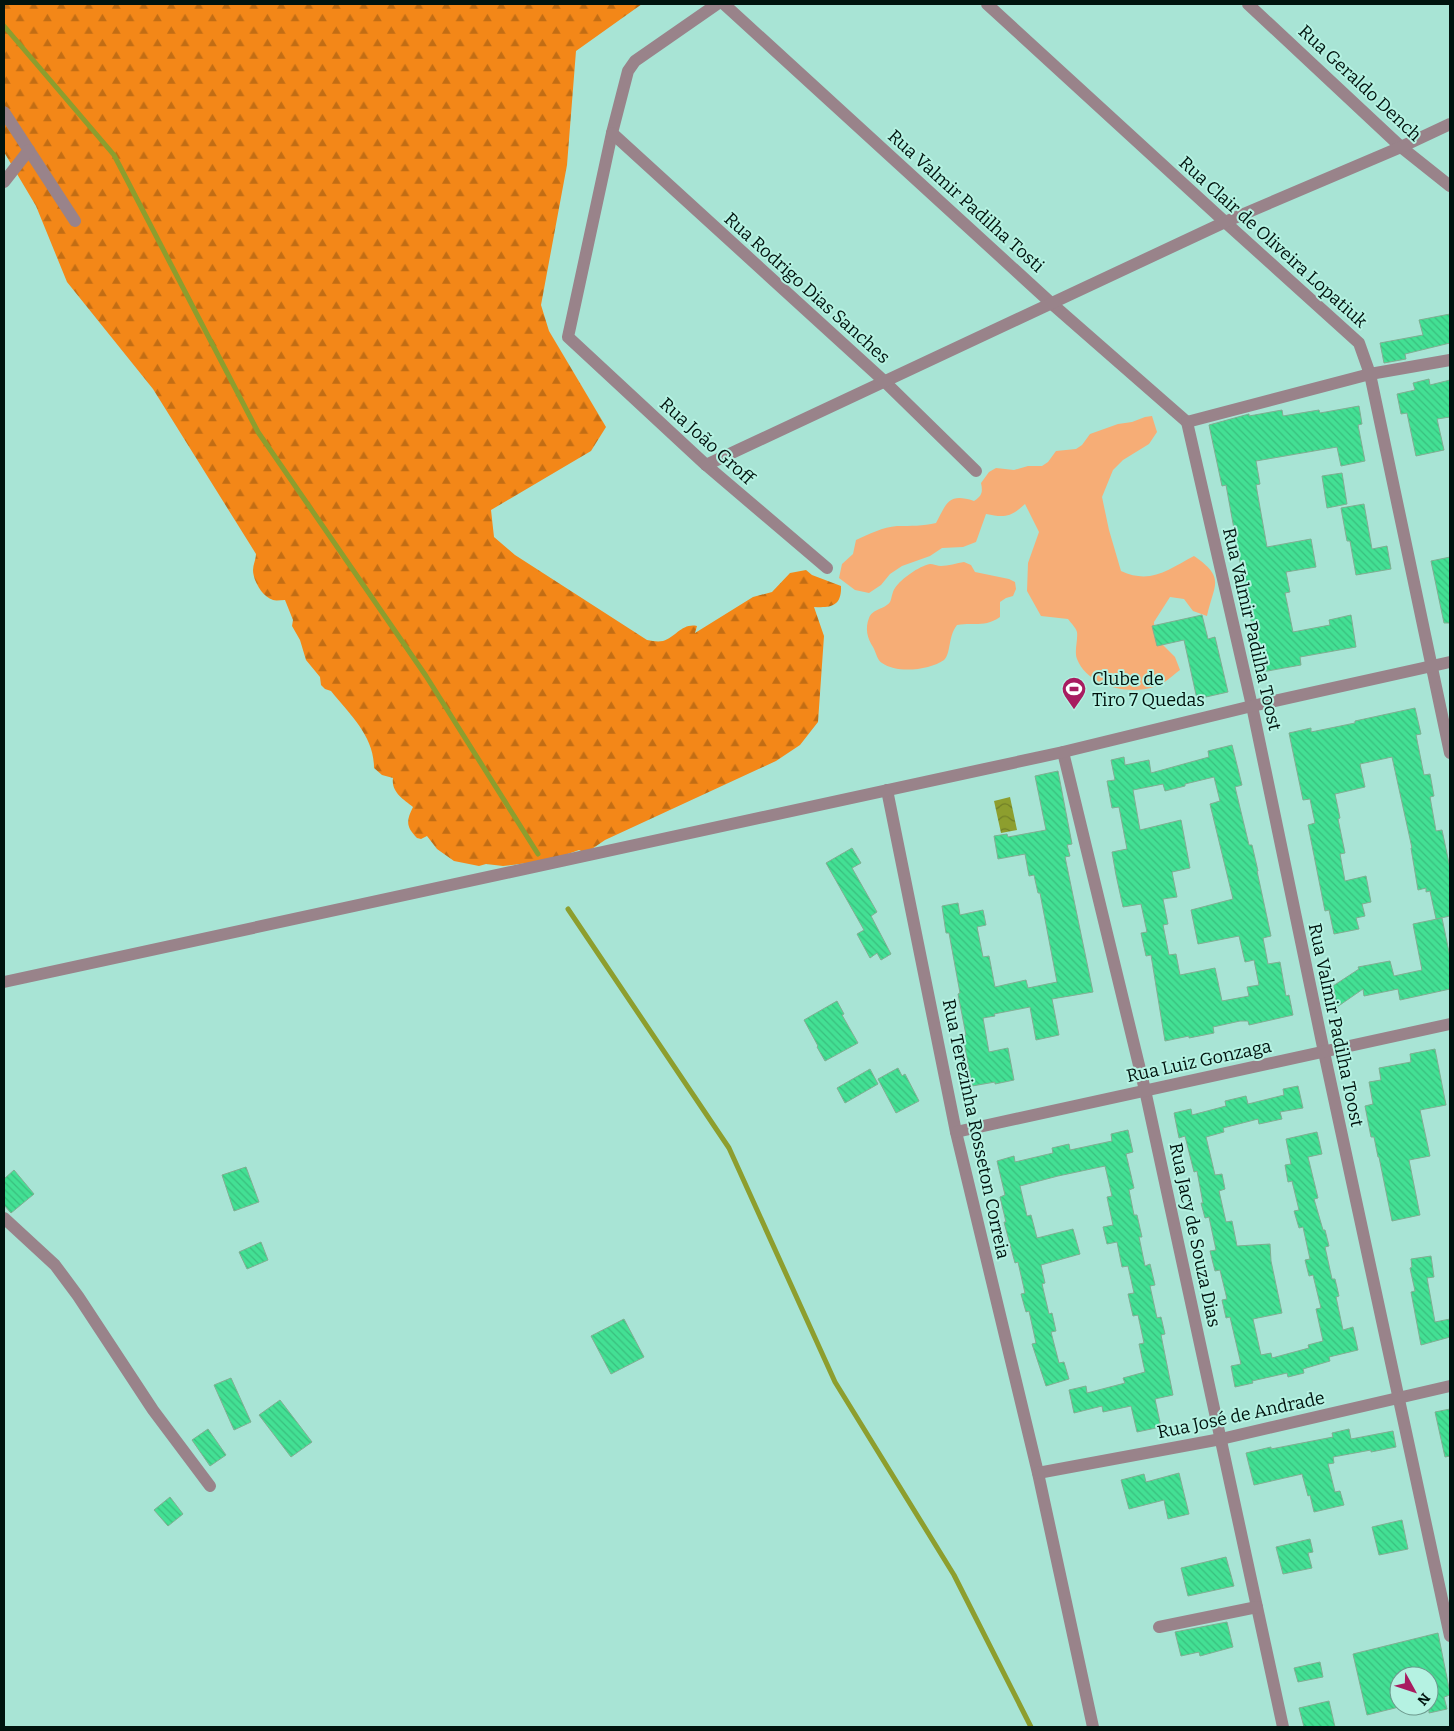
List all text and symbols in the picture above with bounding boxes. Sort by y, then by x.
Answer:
street label: Rua Geraldo Dench [1294,20,1426,146]
street label: Rua Valmir Padilha Tosti [883,125,1049,277]
street label: Rua Clair de Oliveira Lopatiuk [1174,152,1372,333]
street label: Rua Rodrigo Dias Sanches [720,208,894,368]
street label: Rua João Groff [655,393,760,490]
street label: Rua Valmir Padilha Toost [1218,525,1286,733]
place label: Clube de Tiro 7 Quedas [1092,668,1205,711]
sports icon: Clube de Tiro 7 Quedas [1061,676,1087,710]
street label: Rua Valmir Padilha Toost [1304,921,1368,1129]
street label: Rua Terezinha Rosseton Correia [938,997,1014,1261]
street label: Rua Luiz Gonzaga [1124,1035,1274,1087]
street label: Rua Jacy de Souza Dias [1165,1141,1225,1329]
street label: Rua José de Andrade [1155,1387,1327,1443]
north arrow [1389,1666,1439,1716]
text: N [1413,1689,1434,1709]

